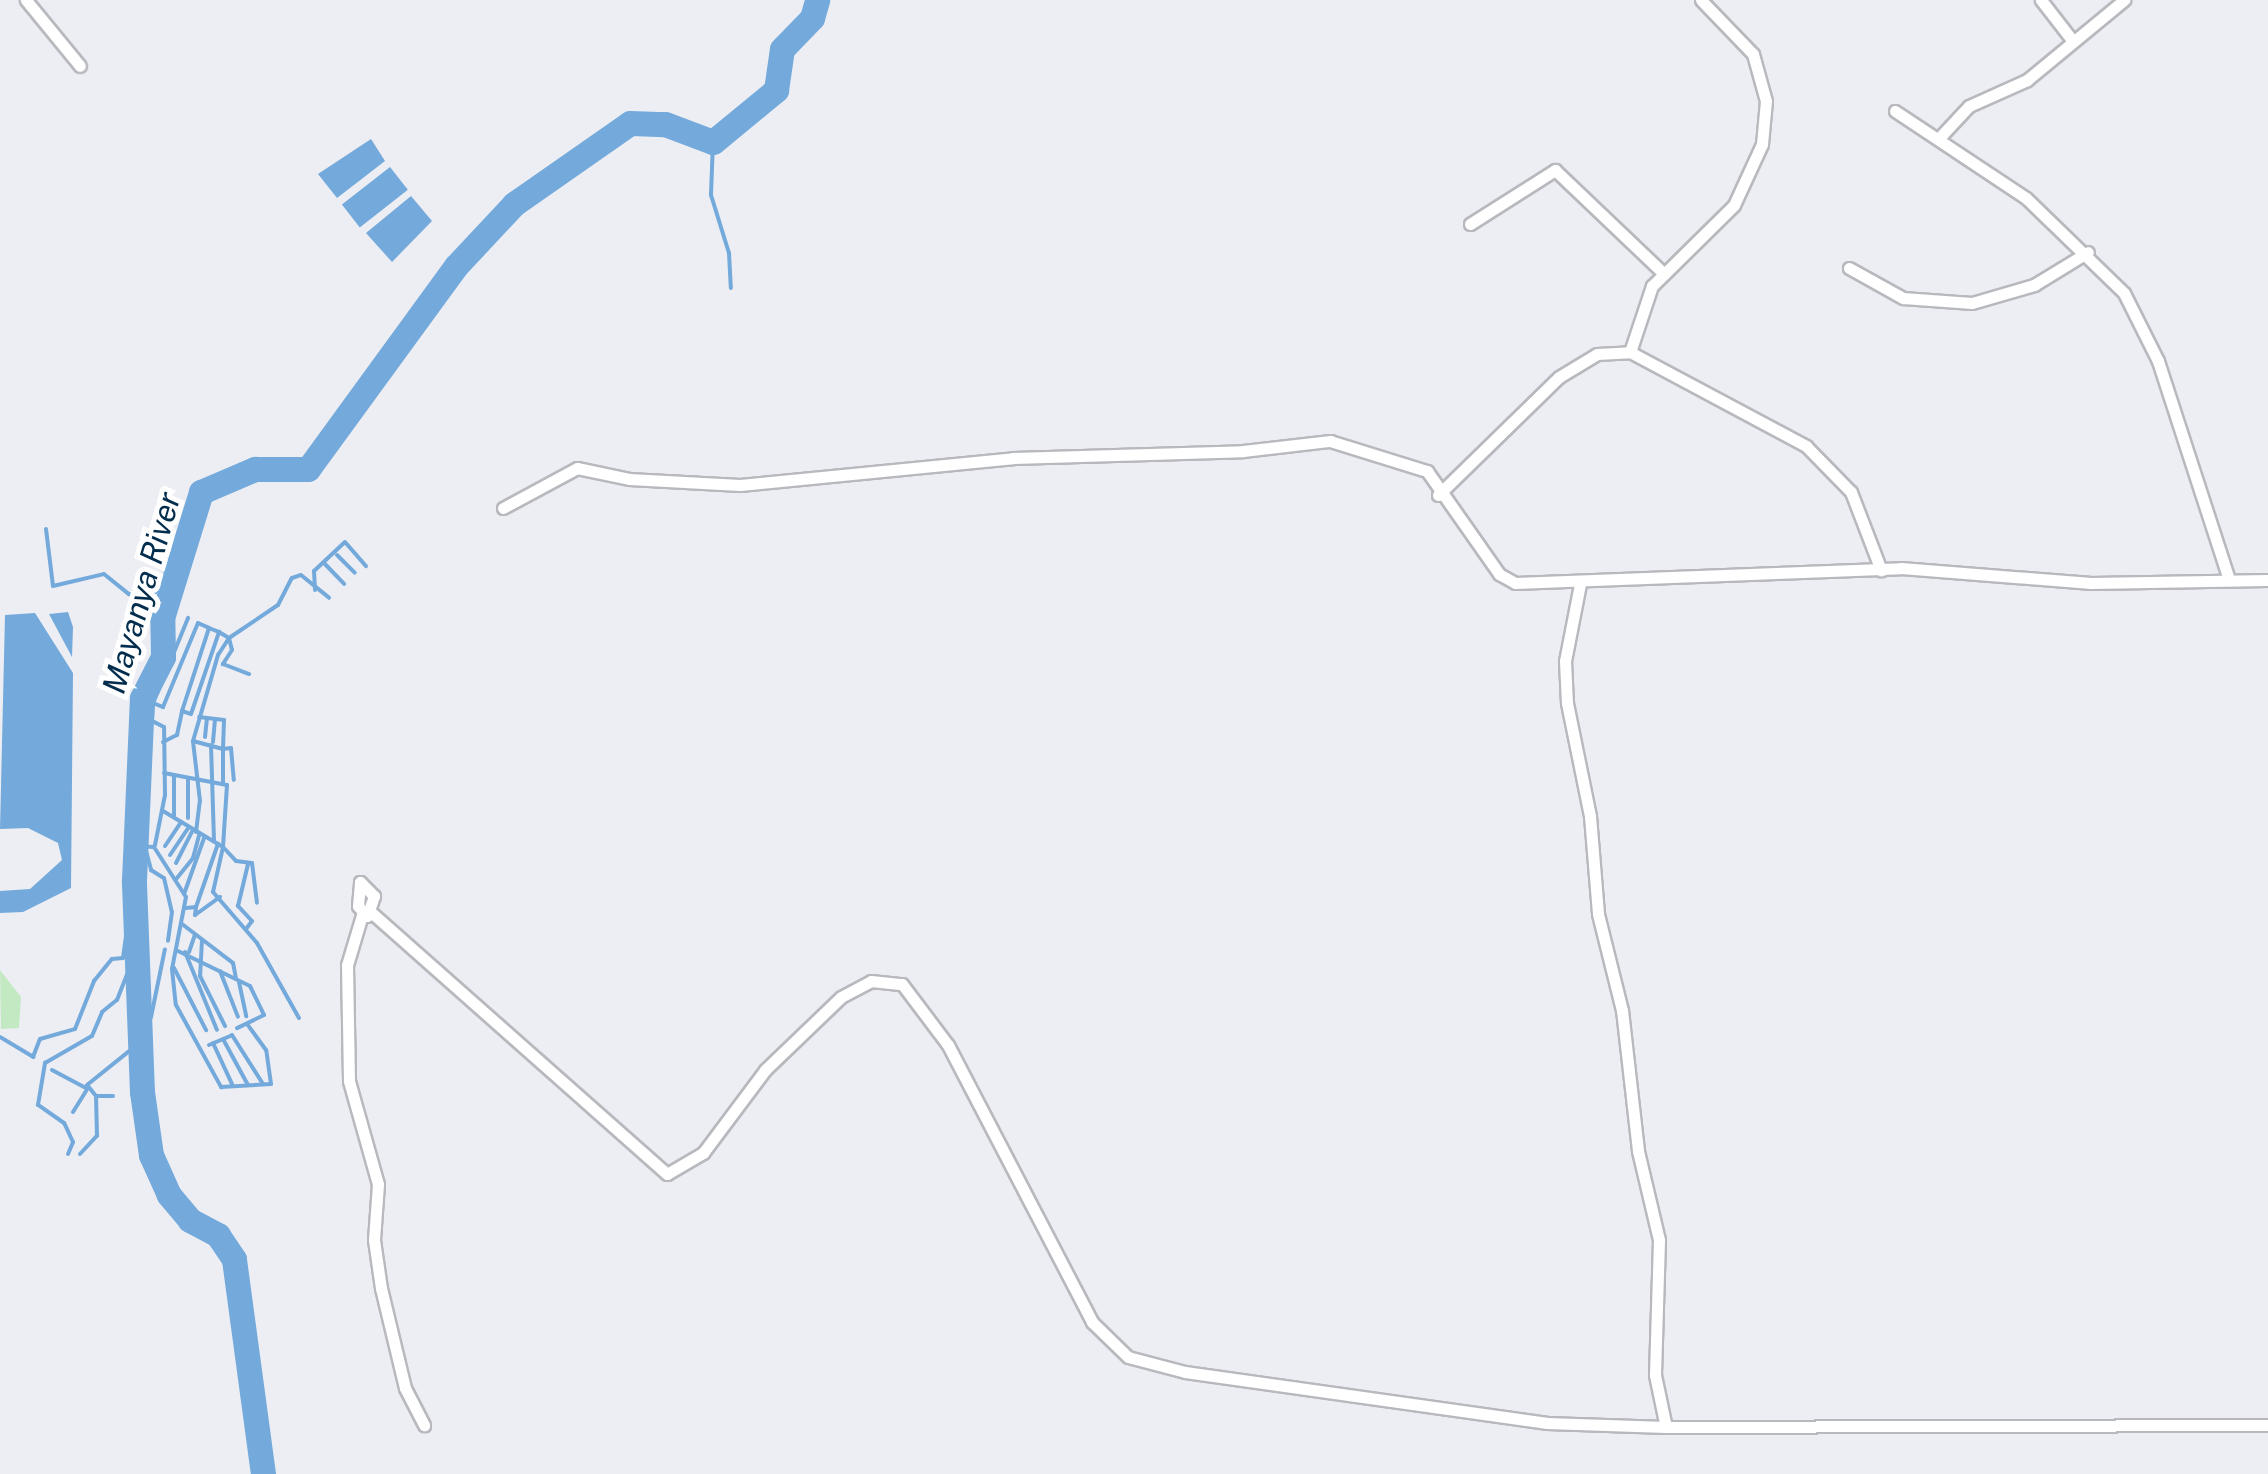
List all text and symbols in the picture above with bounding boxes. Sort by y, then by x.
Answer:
water label: Mayanya River [95,488,189,698]

